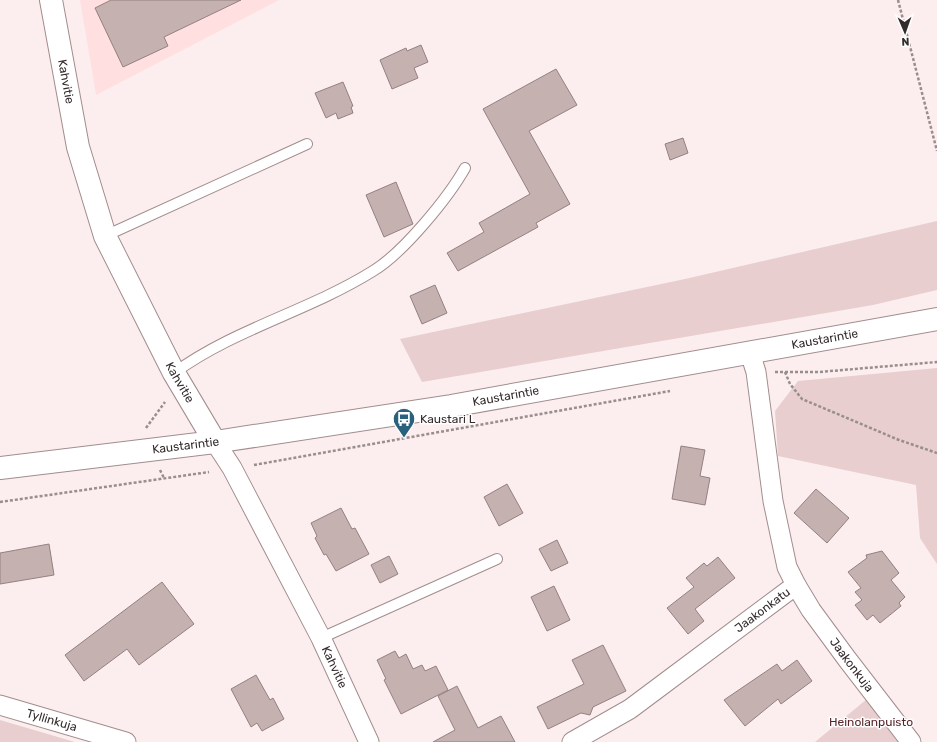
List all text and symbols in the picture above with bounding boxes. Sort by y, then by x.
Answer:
north arrow [885,12,925,52]
text: N [901,35,910,48]
street label: Kahvitie [55,58,77,105]
street label: Kaustarintie [790,326,859,352]
street label: Kahvitie [163,360,197,406]
street label: Kaustarintie [471,383,541,409]
bus stop icon: Kaustari L [391,406,417,439]
place label: Kaustari L [420,412,476,426]
street label: Kaustarintie [151,434,220,457]
street label: Jaakonkatu [732,585,793,635]
street label: Jaakonkuja [827,635,877,695]
street label: Kahvitie [319,644,350,691]
street label: Tyllinkuja [25,706,79,734]
park label: Heinolanpuisto [829,715,913,729]

